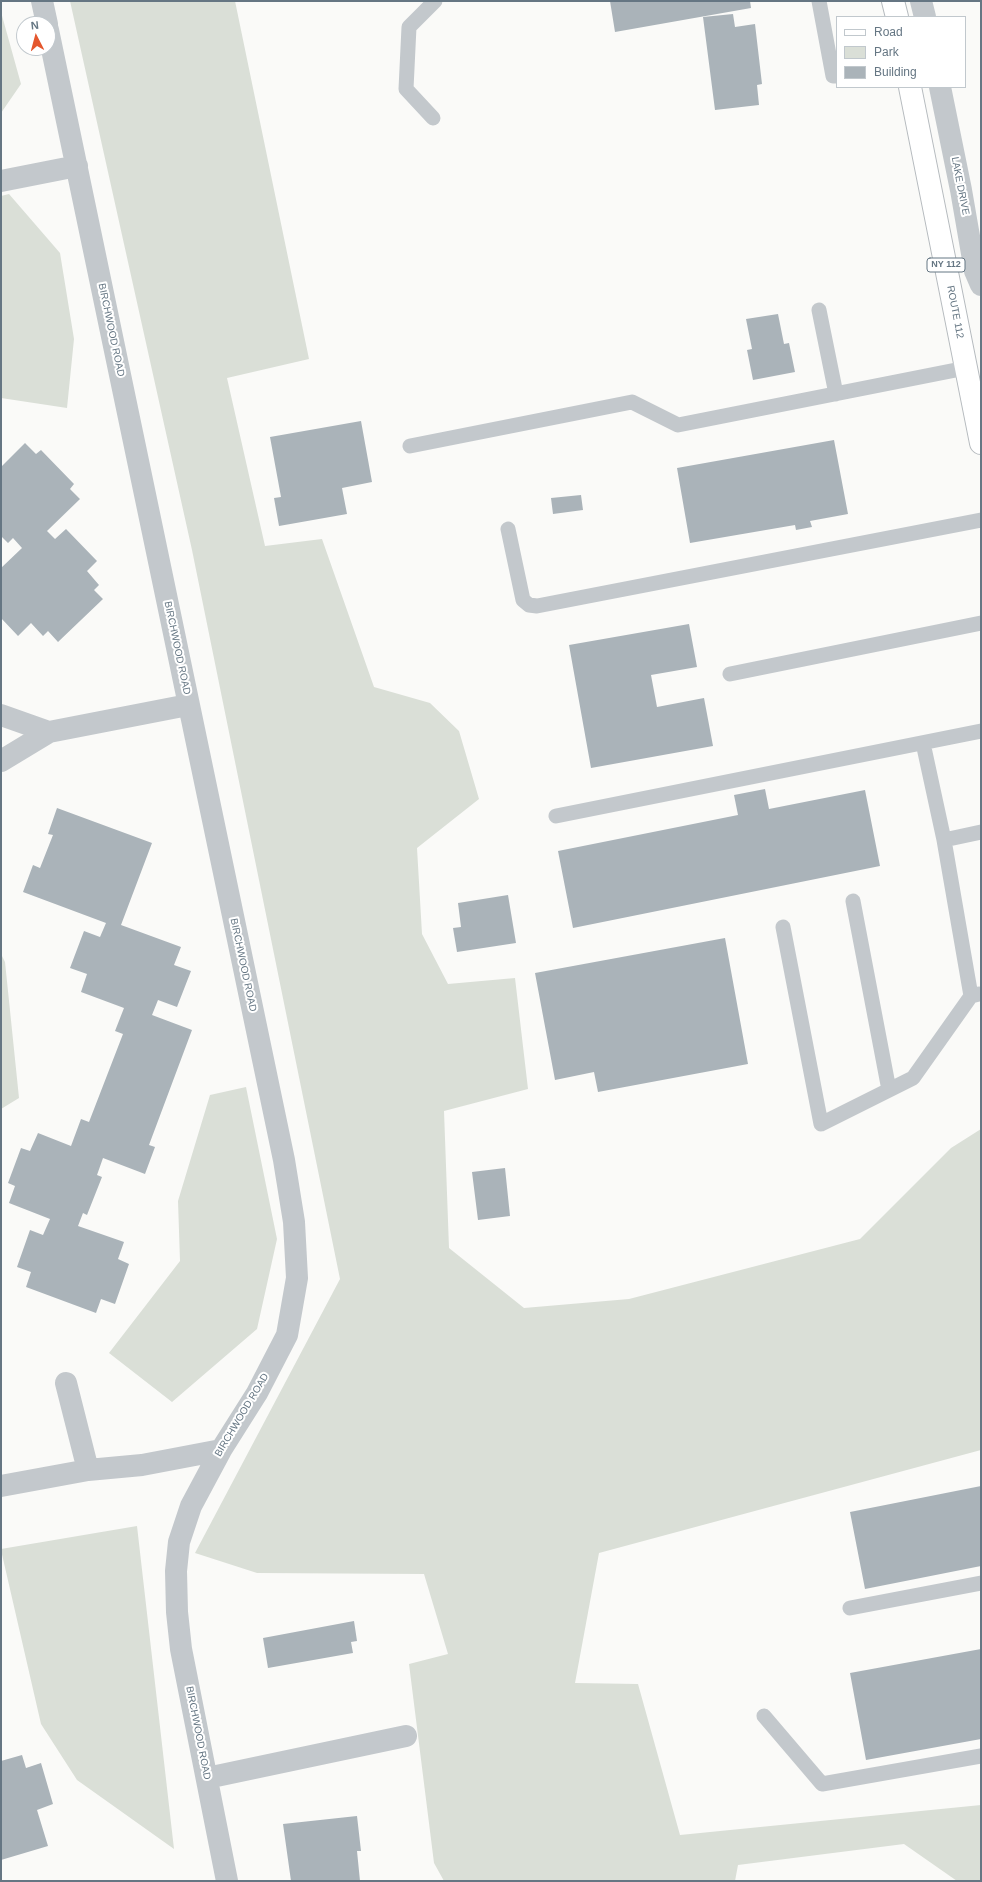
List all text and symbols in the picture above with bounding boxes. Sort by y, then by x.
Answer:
north arrow [16,16,56,56]
legend [836,16,966,88]
text: N [30,19,39,31]
text: Road [874,25,903,39]
text: Park [874,45,899,59]
text: Building [874,65,917,79]
street label: LAKE DRIVE [948,156,972,216]
road number: NY 112 [927,258,965,272]
street label: BIRCHWOOD ROAD [95,282,127,378]
street label: ROUTE 112 [944,284,966,340]
street label: BIRCHWOOD ROAD [161,600,193,696]
street label: BIRCHWOOD ROAD [227,917,259,1013]
street label: BIRCHWOOD ROAD [212,1371,272,1459]
street label: BIRCHWOOD ROAD [183,1685,213,1781]

